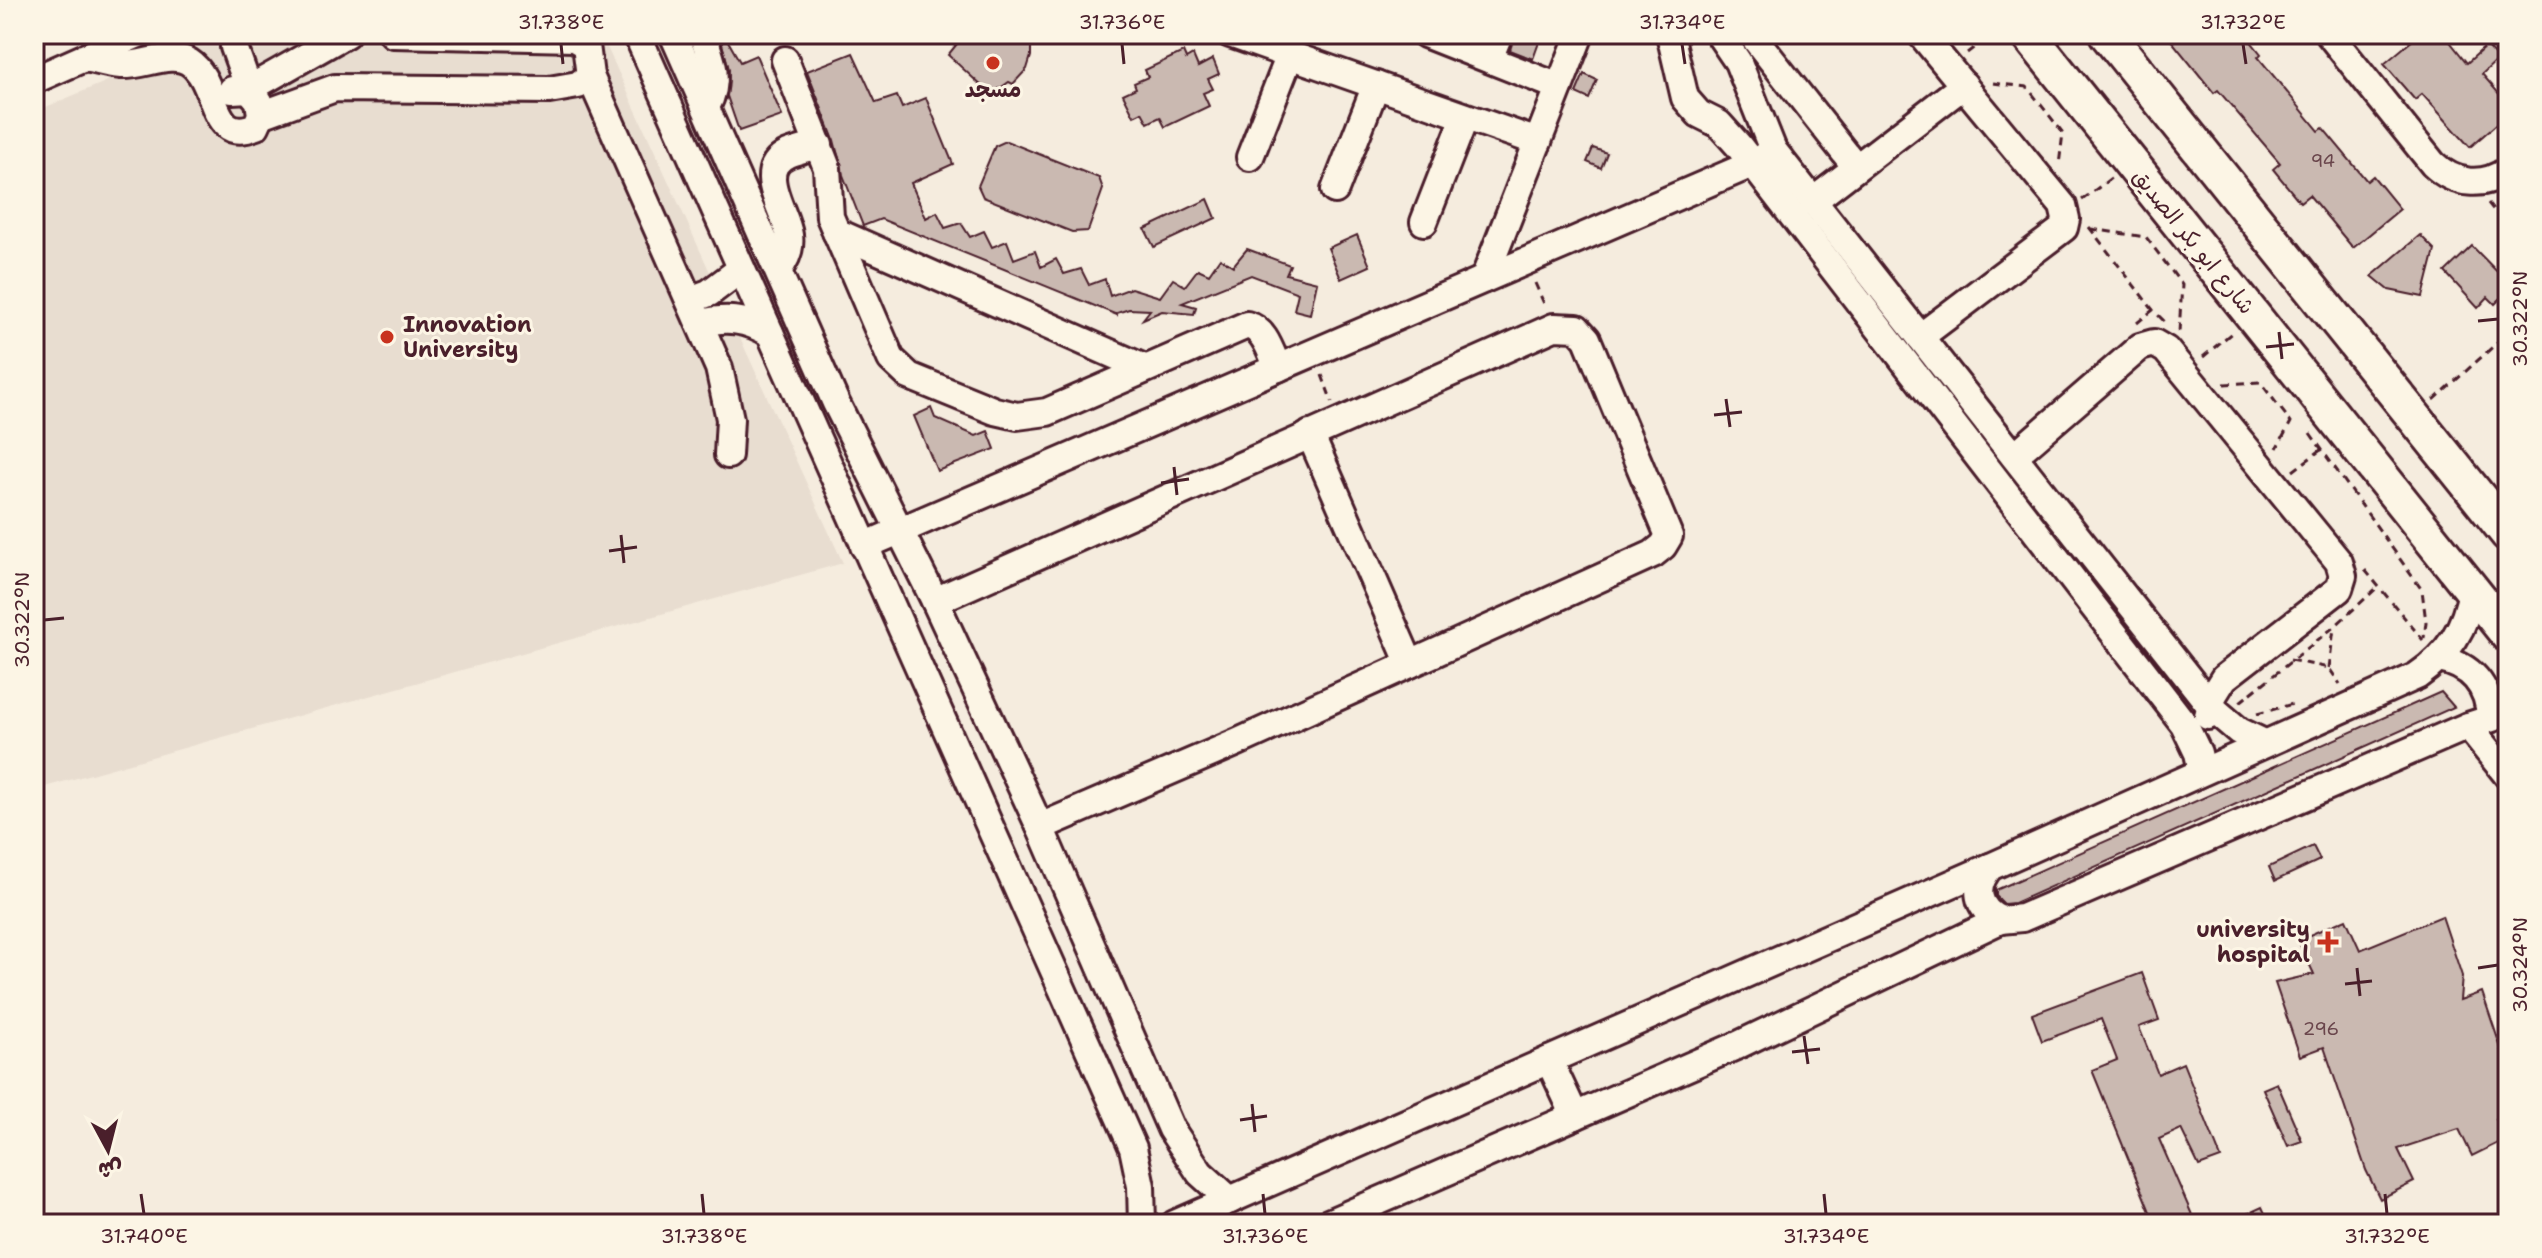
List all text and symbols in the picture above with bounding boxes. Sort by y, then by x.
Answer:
text: 31.738°E [518,9,604,35]
text: 31.736°E [1079,9,1165,35]
text: 31.734°E [1639,9,1725,35]
text: 31.732°E [2200,9,2286,35]
marker: مسجد [984,54,1002,72]
place label: مسجد [965,75,1021,104]
house number: 94 [2311,149,2335,173]
street label: شارع ابو بكر الصديق [2125,163,2261,321]
text: 30.322°N [2507,271,2533,367]
place label: Innovation University [403,310,532,364]
marker: Innovation University [378,328,396,346]
text: 30.322°N [9,572,35,668]
place label: university hospital [2196,915,2310,969]
text: 30.324°N [2507,917,2533,1013]
marker: university hospital [2317,931,2339,953]
house number: 296 [2303,1017,2339,1041]
north arrow [68,1110,148,1190]
text: ش [97,1153,124,1185]
text: 31.740°E [100,1223,188,1249]
text: 31.738°E [661,1223,747,1249]
text: 31.736°E [1222,1223,1308,1249]
text: 31.734°E [1783,1223,1869,1249]
text: 31.732°E [2344,1223,2430,1249]

